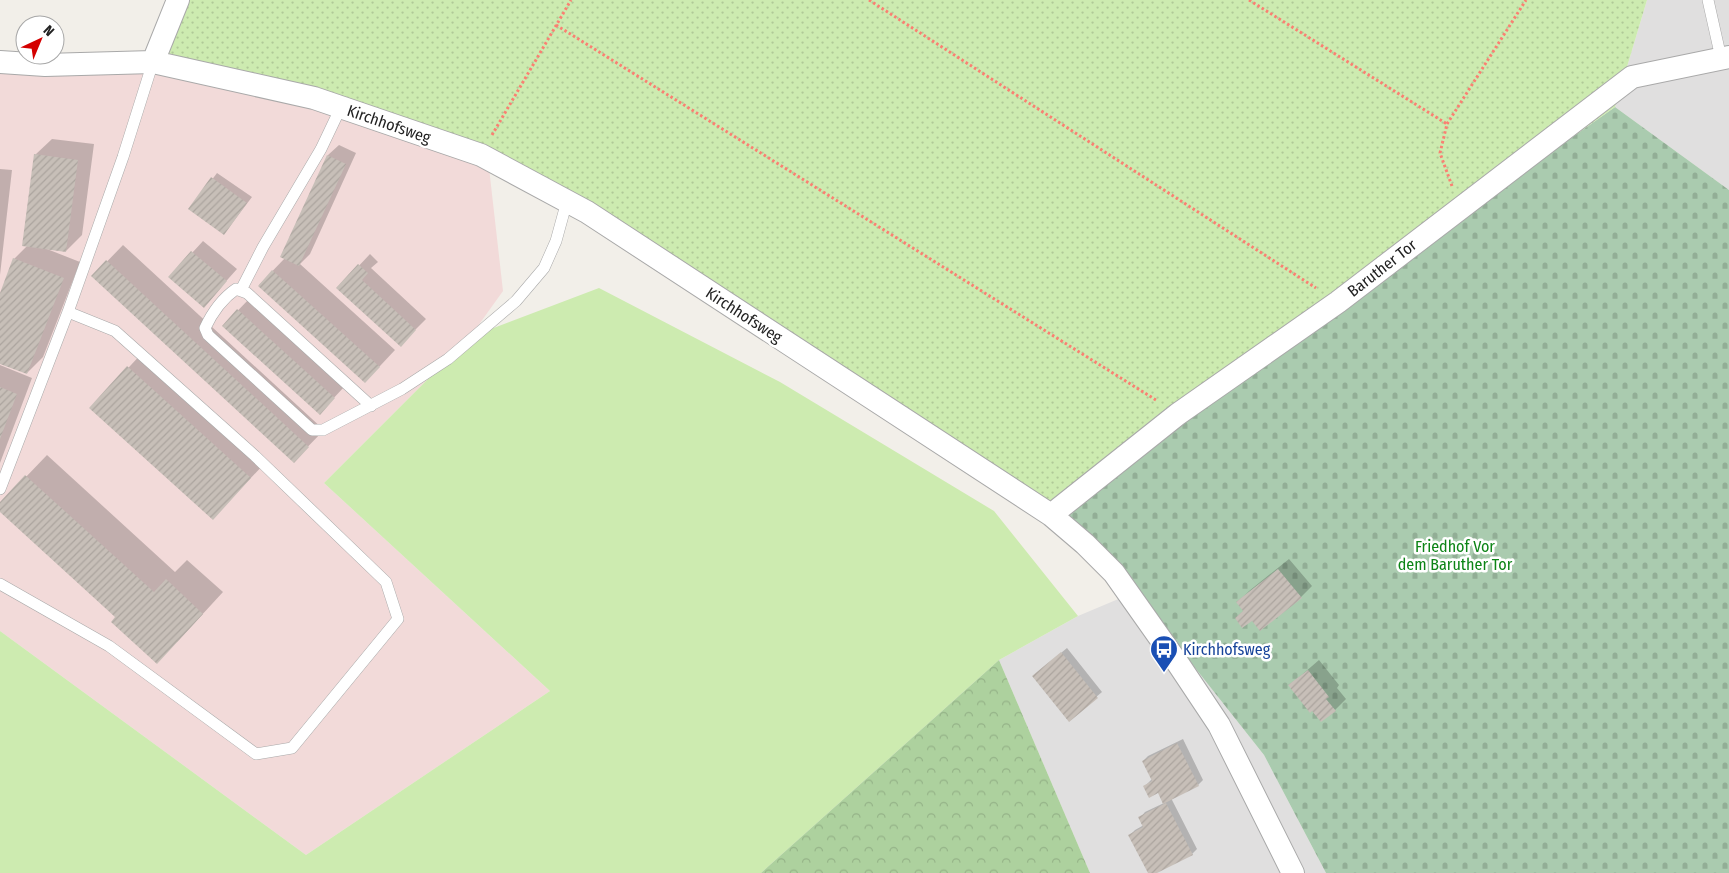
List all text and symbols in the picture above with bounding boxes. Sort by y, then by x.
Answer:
north arrow [15,15,65,65]
text: N [40,22,58,40]
street label: Kirchhofsweg [345,101,434,147]
street label: Baruther Tor [1344,235,1420,301]
street label: Kirchhofsweg [702,283,786,347]
park label: Friedhof Vor dem Baruther Tor [1398,537,1513,574]
bus stop icon: Kirchhofsweg [1149,634,1179,673]
place label: Kirchhofsweg [1183,640,1271,659]

